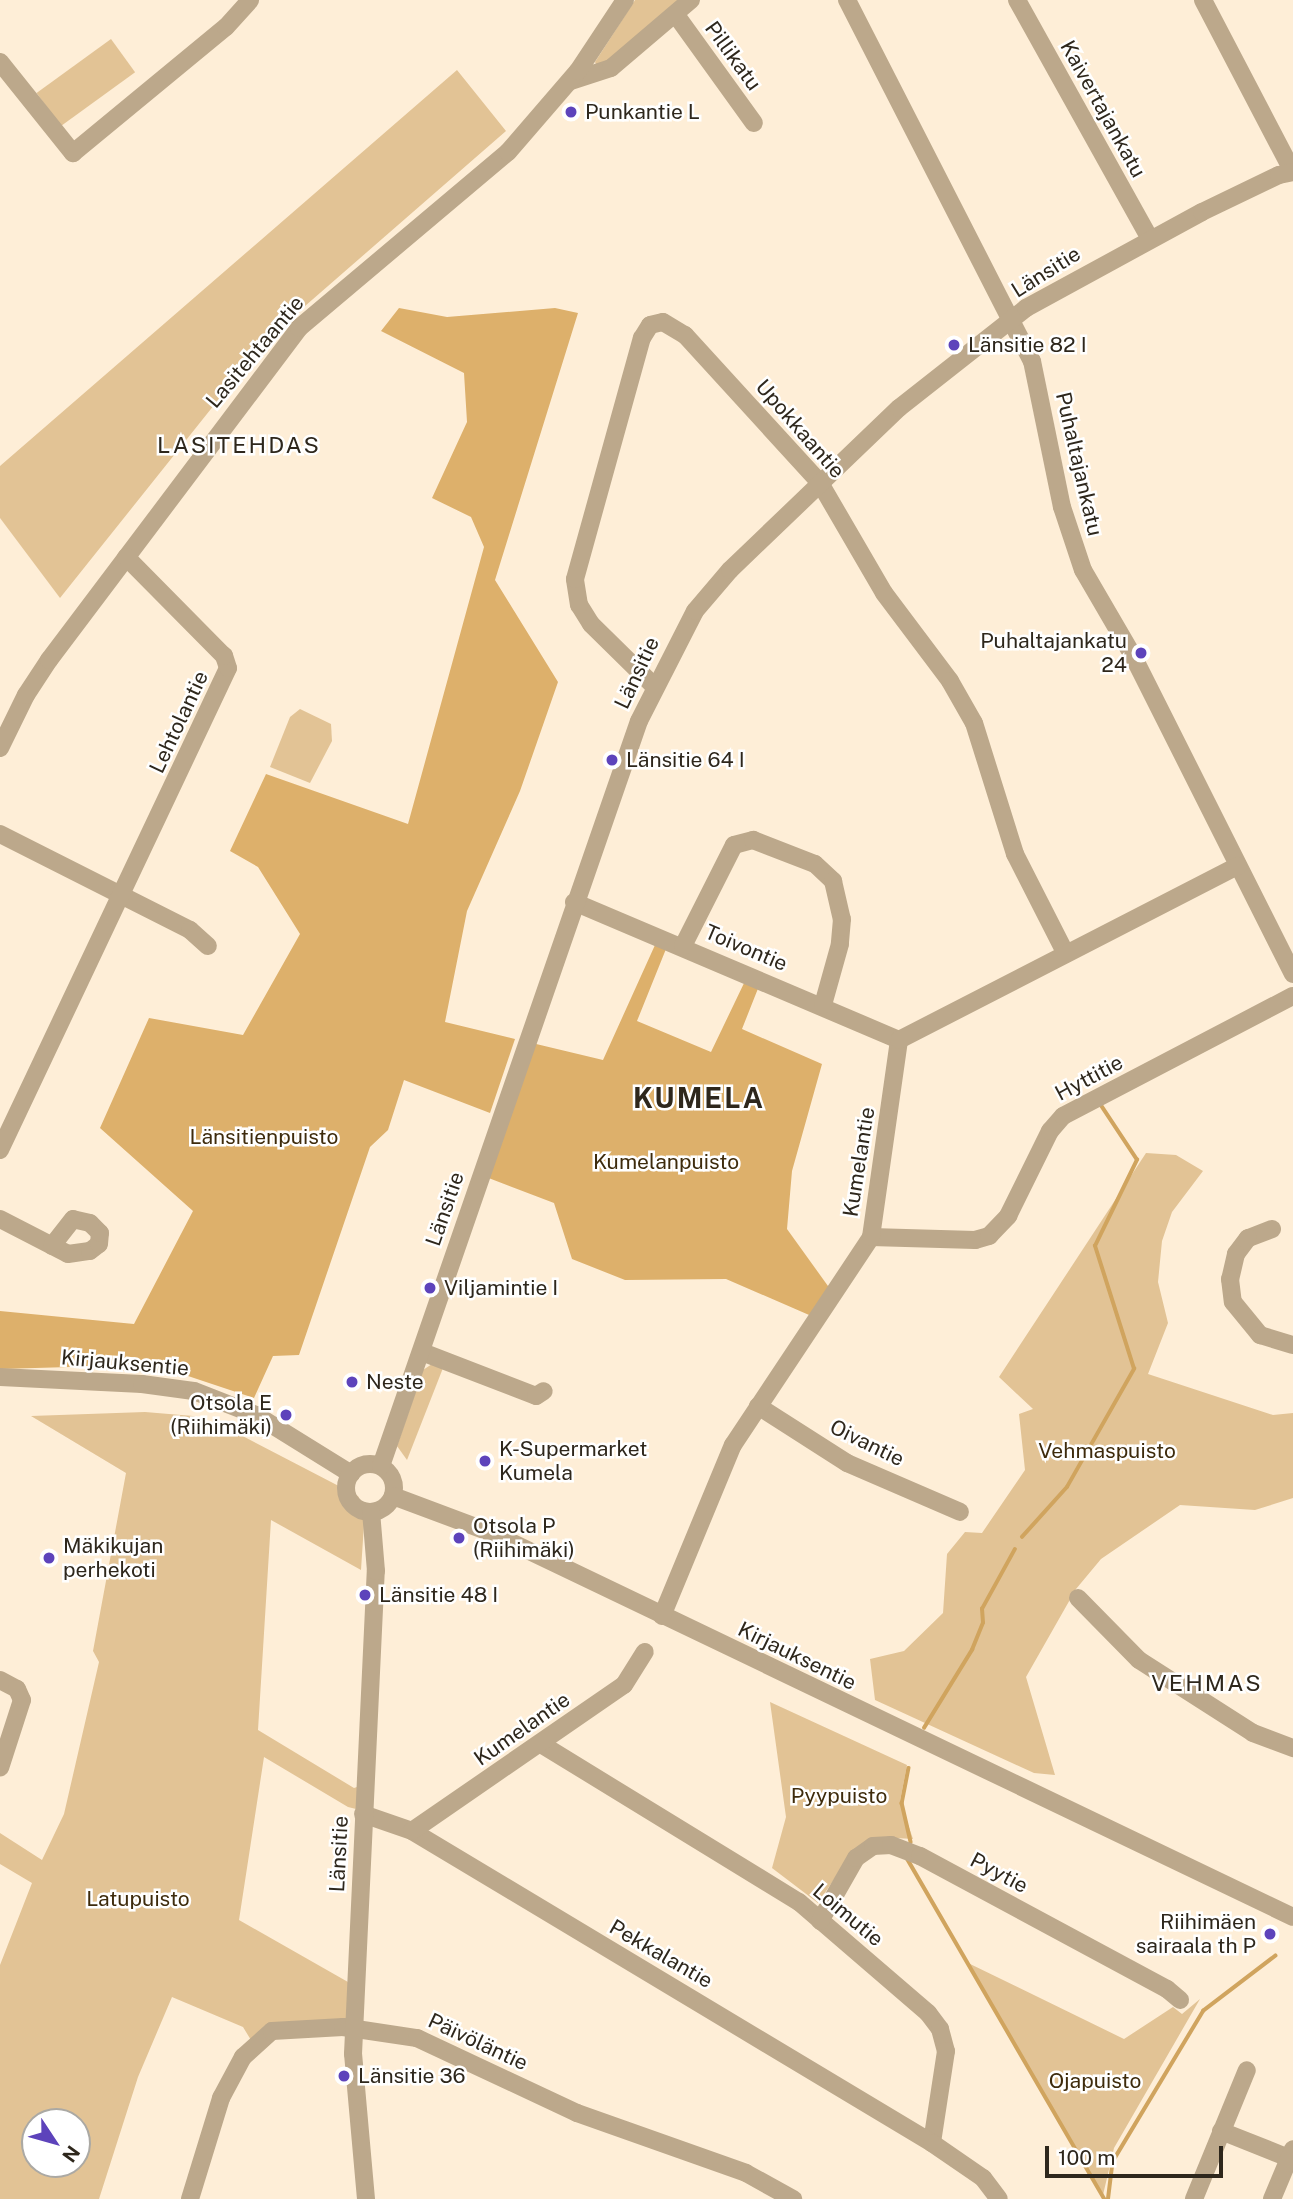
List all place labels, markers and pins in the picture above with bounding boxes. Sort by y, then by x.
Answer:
place label: Punkantie L [585,99,700,125]
marker: Punkantie L [563,104,579,120]
place label: Länsitie 82 I [968,332,1087,358]
marker: Länsitie 82 I [946,337,962,353]
place label: Puhaltajankatu 24 [980,628,1127,678]
marker: Puhaltajankatu 24 [1133,645,1149,661]
place label: Länsitie 64 I [626,747,745,773]
marker: Länsitie 64 I [604,752,620,768]
place label: Viljamintie I [444,1275,558,1301]
marker: Viljamintie I [422,1280,438,1296]
place label: Neste [366,1369,424,1395]
marker: Neste [344,1374,360,1390]
place label: Otsola E (Riihimäki) [170,1390,272,1440]
marker: Otsola E (Riihimäki) [278,1407,294,1423]
place label: K-Supermarket Kumela [499,1436,647,1486]
marker: K-Supermarket Kumela [477,1453,493,1469]
place label: Otsola P (Riihimäki) [473,1513,575,1563]
marker: Otsola P (Riihimäki) [451,1530,467,1546]
place label: Mäkikujan perhekoti [63,1533,163,1583]
marker: Mäkikujan perhekoti [41,1550,57,1566]
place label: Länsitie 48 I [379,1582,498,1608]
marker: Länsitie 48 I [357,1587,373,1603]
place label: Riihimäen sairaala th P [1136,1909,1256,1959]
marker: Riihimäen sairaala th P [1262,1926,1278,1942]
place label: Länsitie 36 [358,2063,466,2089]
marker: Länsitie 36 [336,2068,352,2084]

